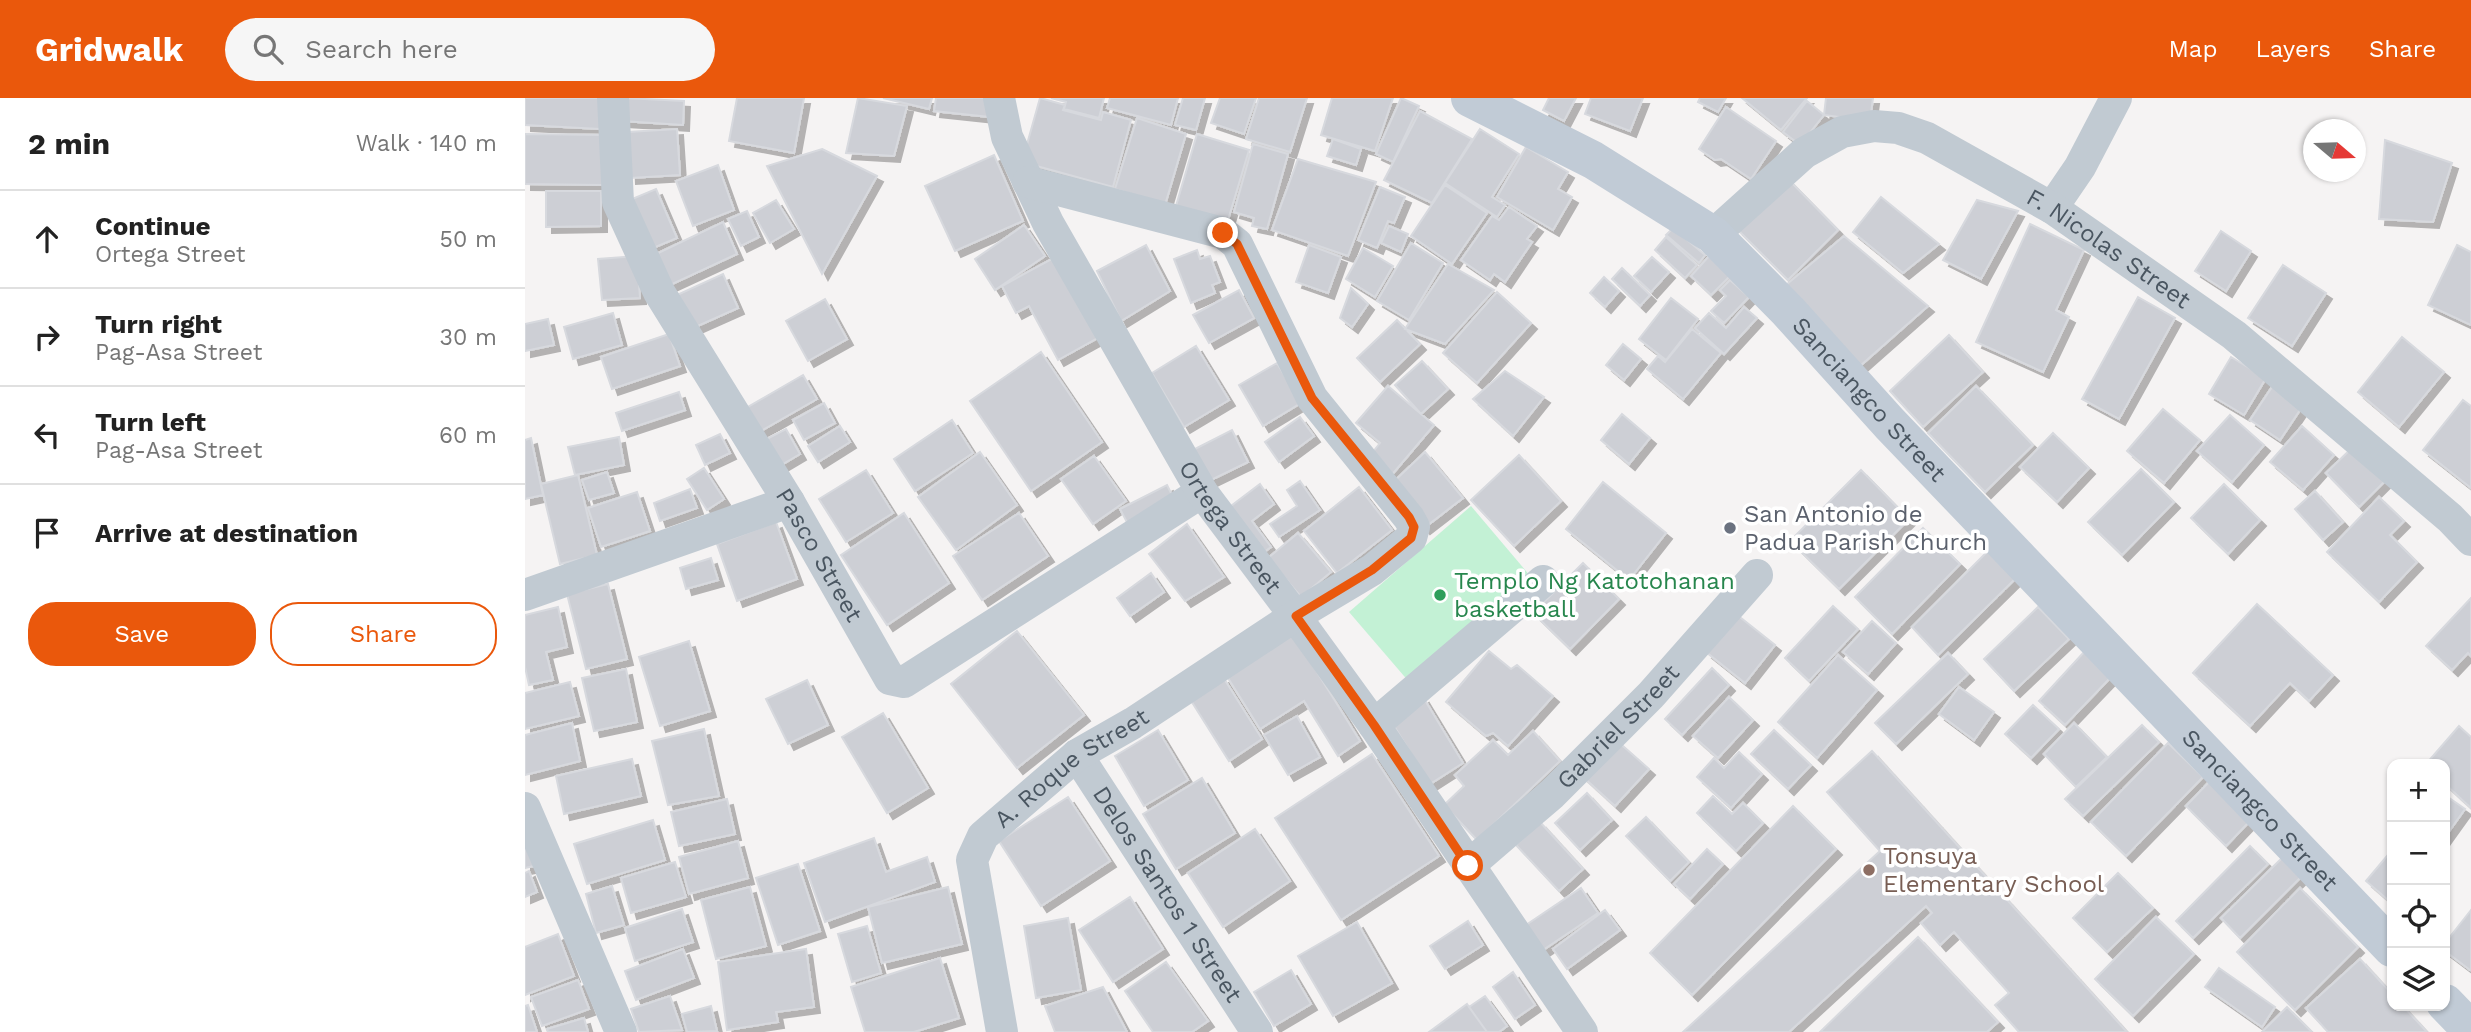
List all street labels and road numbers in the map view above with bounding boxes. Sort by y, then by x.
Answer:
street label: F. Nicolas Street [2022,183,2196,314]
street label: Sanciangco Street [1787,312,1951,487]
street label: Ortega Street [1173,456,1287,599]
street label: Pasco Street [770,483,868,627]
street label: Gabriel Street [1551,659,1685,795]
street label: A. Roque Street [989,703,1154,834]
street label: Sanciangco Street [2176,724,2344,897]
street label: Delos Santos 1 Street [1087,781,1248,1007]

